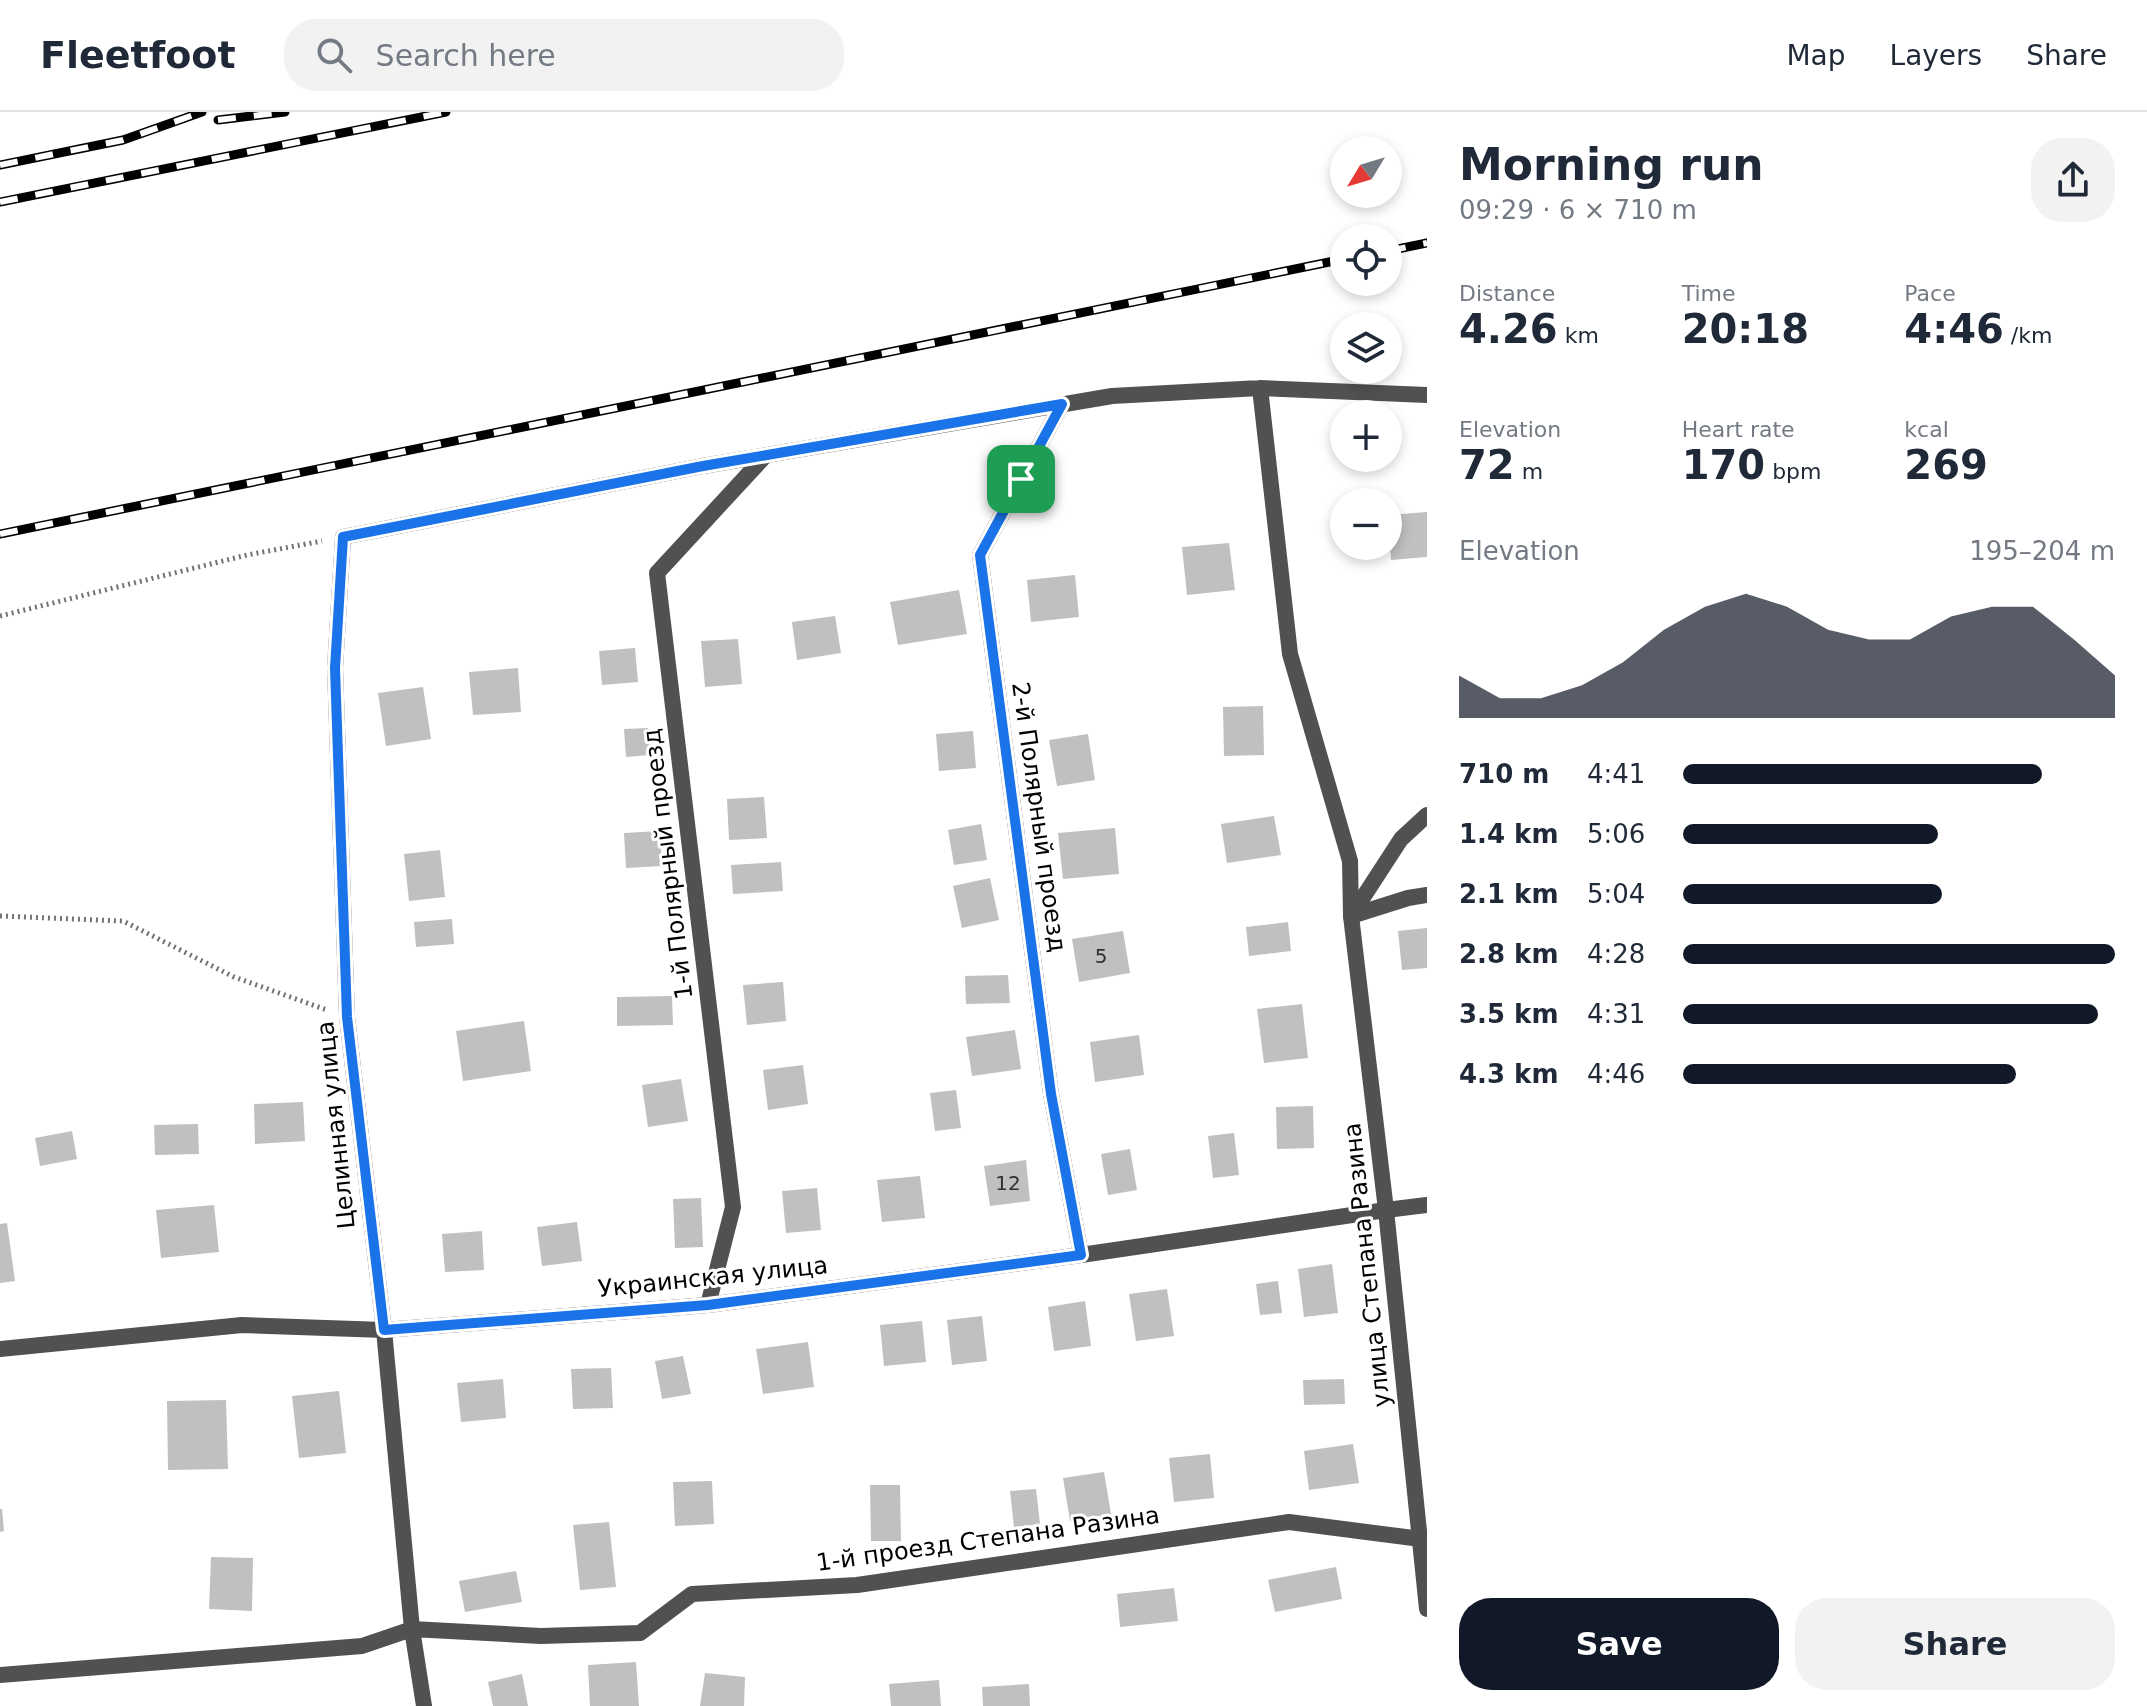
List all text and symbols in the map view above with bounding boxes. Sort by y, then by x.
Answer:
search box [284,19,844,91]
text: Fleetfoot [40,33,236,77]
icon: search [312,33,356,77]
text: Search here [376,38,556,73]
text: Map [1786,39,1846,72]
text: Layers [1890,39,1982,72]
text: Share [2026,39,2107,72]
north arrow [1330,136,1402,208]
map controls [1330,136,1402,560]
button: share [2031,138,2115,222]
text: Morning run [1459,139,1764,190]
text: 09:29 · 6 × 710 m [1459,195,1697,225]
button: locate [1330,224,1402,296]
text: Distance [1459,281,1555,306]
text: Time [1682,281,1736,306]
text: Pace [1904,281,1956,306]
text: 4.26 [1459,306,1558,352]
text: 20:18 [1682,306,1809,352]
text: 4:46 [1904,306,2004,352]
button: layers [1330,312,1402,384]
text: km [1558,323,1599,348]
text: /km [2004,323,2052,348]
button: + [1330,400,1402,472]
text: Elevation [1459,417,1561,442]
text: Heart rate [1682,417,1795,442]
text: kcal [1904,417,1949,442]
text: 72 [1459,442,1515,488]
text: 170 [1682,442,1765,488]
text: 269 [1904,442,1988,488]
pin [987,445,1055,513]
icon: arrive [999,457,1043,501]
text: m [1515,459,1543,484]
text: bpm [1765,459,1822,484]
button: − [1330,488,1402,560]
text: Elevation [1459,536,1580,566]
text: 195–204 m [1969,536,2115,566]
street label: 2-й Полярный проезд [1006,680,1072,954]
street label: 1-й Полярный проезд [637,727,699,1001]
text: 710 m [1459,759,1549,789]
text: 4:41 [1587,759,1645,789]
text: 1.4 km [1459,819,1559,849]
text: 5:06 [1587,819,1645,849]
text: 2.1 km [1459,879,1559,909]
text: 5:04 [1587,879,1645,909]
text: 2.8 km [1459,939,1559,969]
text: 4:28 [1587,939,1645,969]
house number: 5 [1095,944,1107,968]
text: 3.5 km [1459,999,1559,1029]
text: 4:31 [1587,999,1645,1029]
street label: Целинная улица [311,1020,361,1230]
text: 4.3 km [1459,1059,1559,1089]
text: 4:46 [1587,1059,1645,1089]
street label: улица Степана Разина [1338,1121,1396,1409]
house number: 12 [995,1171,1021,1195]
street label: Украинская улица [597,1251,829,1303]
street label: 1-й проезд Степана Разина [815,1501,1161,1577]
button: Save [1459,1598,1779,1690]
button: Share [1795,1598,2115,1690]

